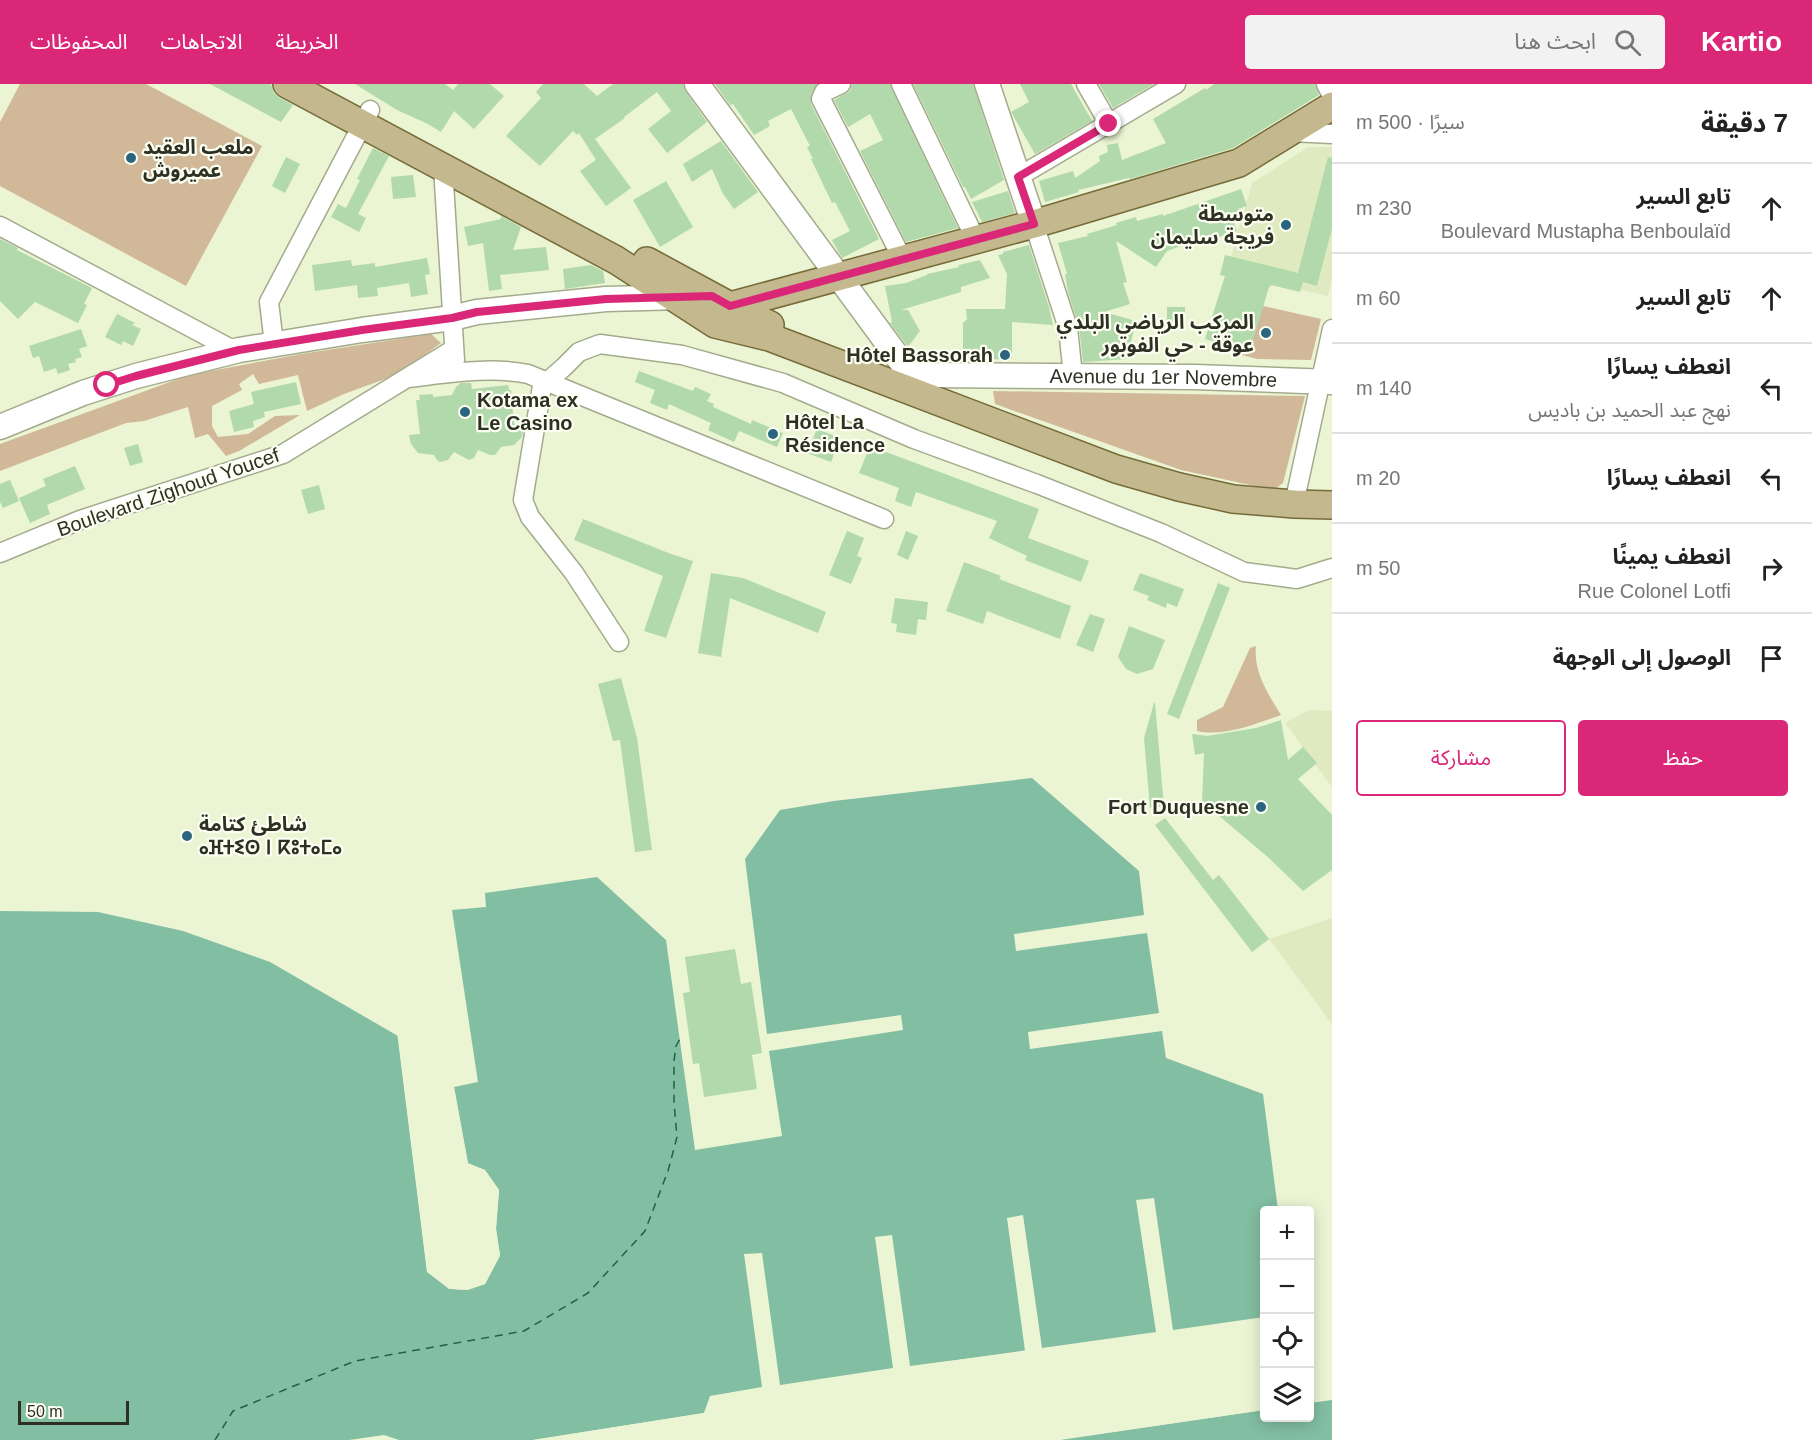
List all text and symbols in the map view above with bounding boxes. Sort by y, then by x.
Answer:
search box [1245,15,1665,69]
icon: search [1611,26,1644,59]
text: Kartio [1701,26,1782,57]
text: ابحث هنا [1514,29,1596,54]
text: المحفوظات [30,30,127,53]
text: الاتجاهات [160,30,242,53]
text: الخريطة [275,30,338,53]
text: 7 دقيقة [1701,108,1788,138]
route end [1095,110,1121,136]
text: سيرًا · 500 m [1356,111,1465,133]
place label: ملعب العقيد عميروش [143,136,254,182]
marker: ملعب العقيد عميروش [124,151,138,165]
text: تابع السير [1637,184,1731,209]
icon: ahead [1755,192,1788,225]
text: 230 m [1356,197,1412,219]
place label: متوسطة فريجة سليمان [1151,203,1274,249]
marker: متوسطة فريجة سليمان [1279,218,1293,232]
text: Boulevard Mustapha Benboulaïd [1441,220,1731,242]
icon: ahead [1755,282,1788,315]
text: تابع السير [1637,285,1731,310]
text: 60 m [1356,287,1400,309]
place label: المركب الرياضي البلدي عوقة - حي الفوبور [1056,311,1254,362]
marker: المركب الرياضي البلدي عوقة - حي الفوبور [1259,326,1273,340]
place label: Hôtel Bassorah [846,344,993,366]
marker: Hôtel Bassorah [998,348,1012,362]
text: انعطف يسارًا [1607,354,1731,379]
street label: Avenue du 1er Novembre [1049,365,1278,391]
route start [93,371,119,397]
icon: left [1755,372,1788,405]
text: 140 m [1356,377,1412,399]
place label: Kotama ex Le Casino [477,389,578,434]
text: نهج عبد الحميد بن باديس [1528,399,1731,421]
marker: Kotama ex Le Casino [458,405,472,419]
place label: Hôtel La Résidence [785,411,885,456]
marker: Hôtel La Résidence [766,427,780,441]
street label: Boulevard Zighoud Youcef [54,443,282,540]
icon: left [1755,462,1788,495]
text: انعطف يسارًا [1607,465,1731,490]
text: 20 m [1356,467,1400,489]
text: انعطف يمينًا [1612,544,1731,569]
icon: right [1755,552,1788,585]
text: 50 m [1356,557,1400,579]
text: Rue Colonel Lotfi [1578,580,1731,602]
icon: arrive [1755,642,1788,675]
text: الوصول إلى الوجهة [1553,645,1731,670]
button: مشاركة [1356,720,1566,796]
button: حفظ [1578,720,1788,796]
place label: Fort Duquesne [1108,796,1249,818]
marker: Fort Duquesne [1254,800,1268,814]
place label: شاطئ كتامة ⴰⴼⵜⵉⵙ ⵏ ⴽⵓⵜⴰⵎⴰ [199,813,342,858]
marker: شاطئ كتامة ⴰⴼⵜⵉⵙ ⵏ ⴽⵓⵜⴰⵎⴰ [180,829,194,843]
map controls [1260,1206,1314,1422]
button: + [1260,1206,1314,1260]
button: − [1260,1260,1314,1314]
button: locate [1260,1314,1314,1368]
button: layers [1260,1368,1314,1422]
scale bar [18,1398,129,1426]
text: 50 m [27,1403,63,1420]

